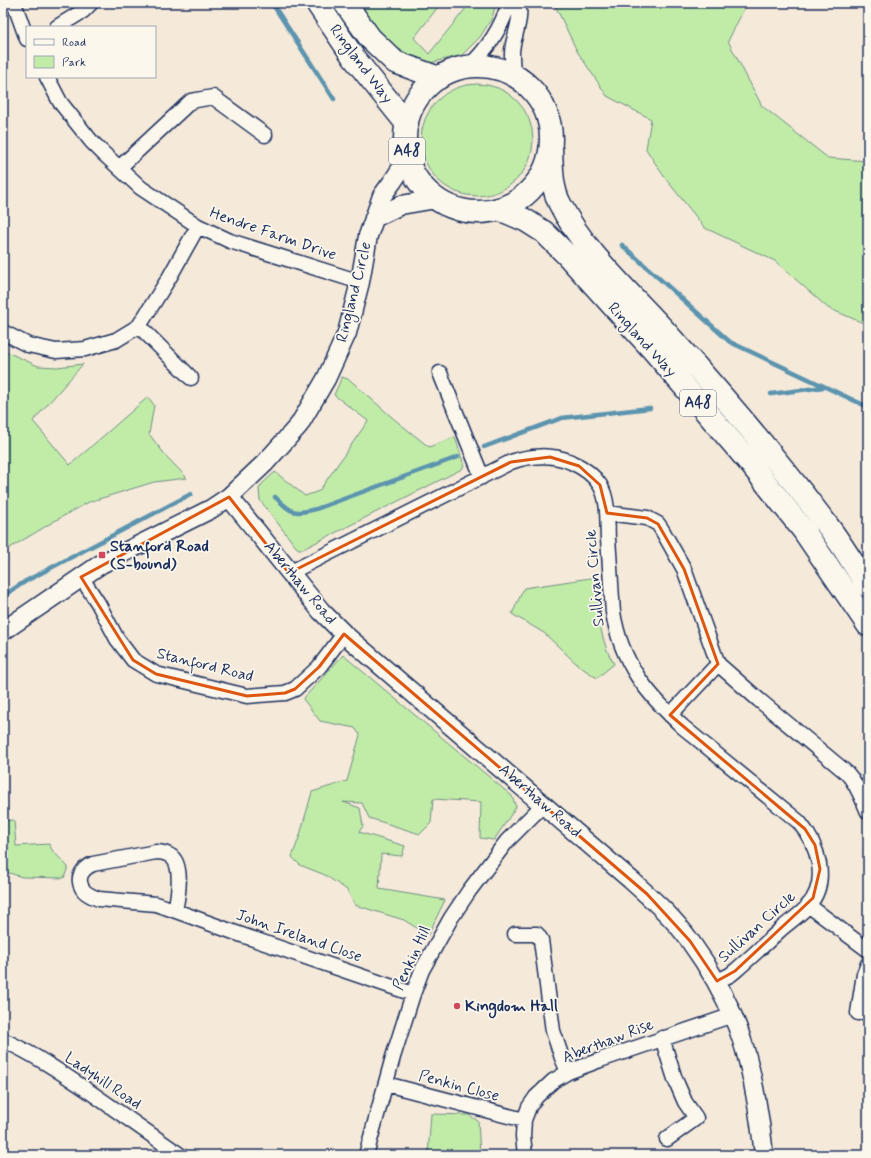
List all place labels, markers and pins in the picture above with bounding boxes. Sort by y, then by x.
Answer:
place label: Stanford Road (S-bound) [110,536,209,575]
marker: Stanford Road (S-bound) [97,550,107,560]
place label: Kingdom Hall [465,996,558,1019]
marker: Kingdom Hall [452,1001,462,1011]

